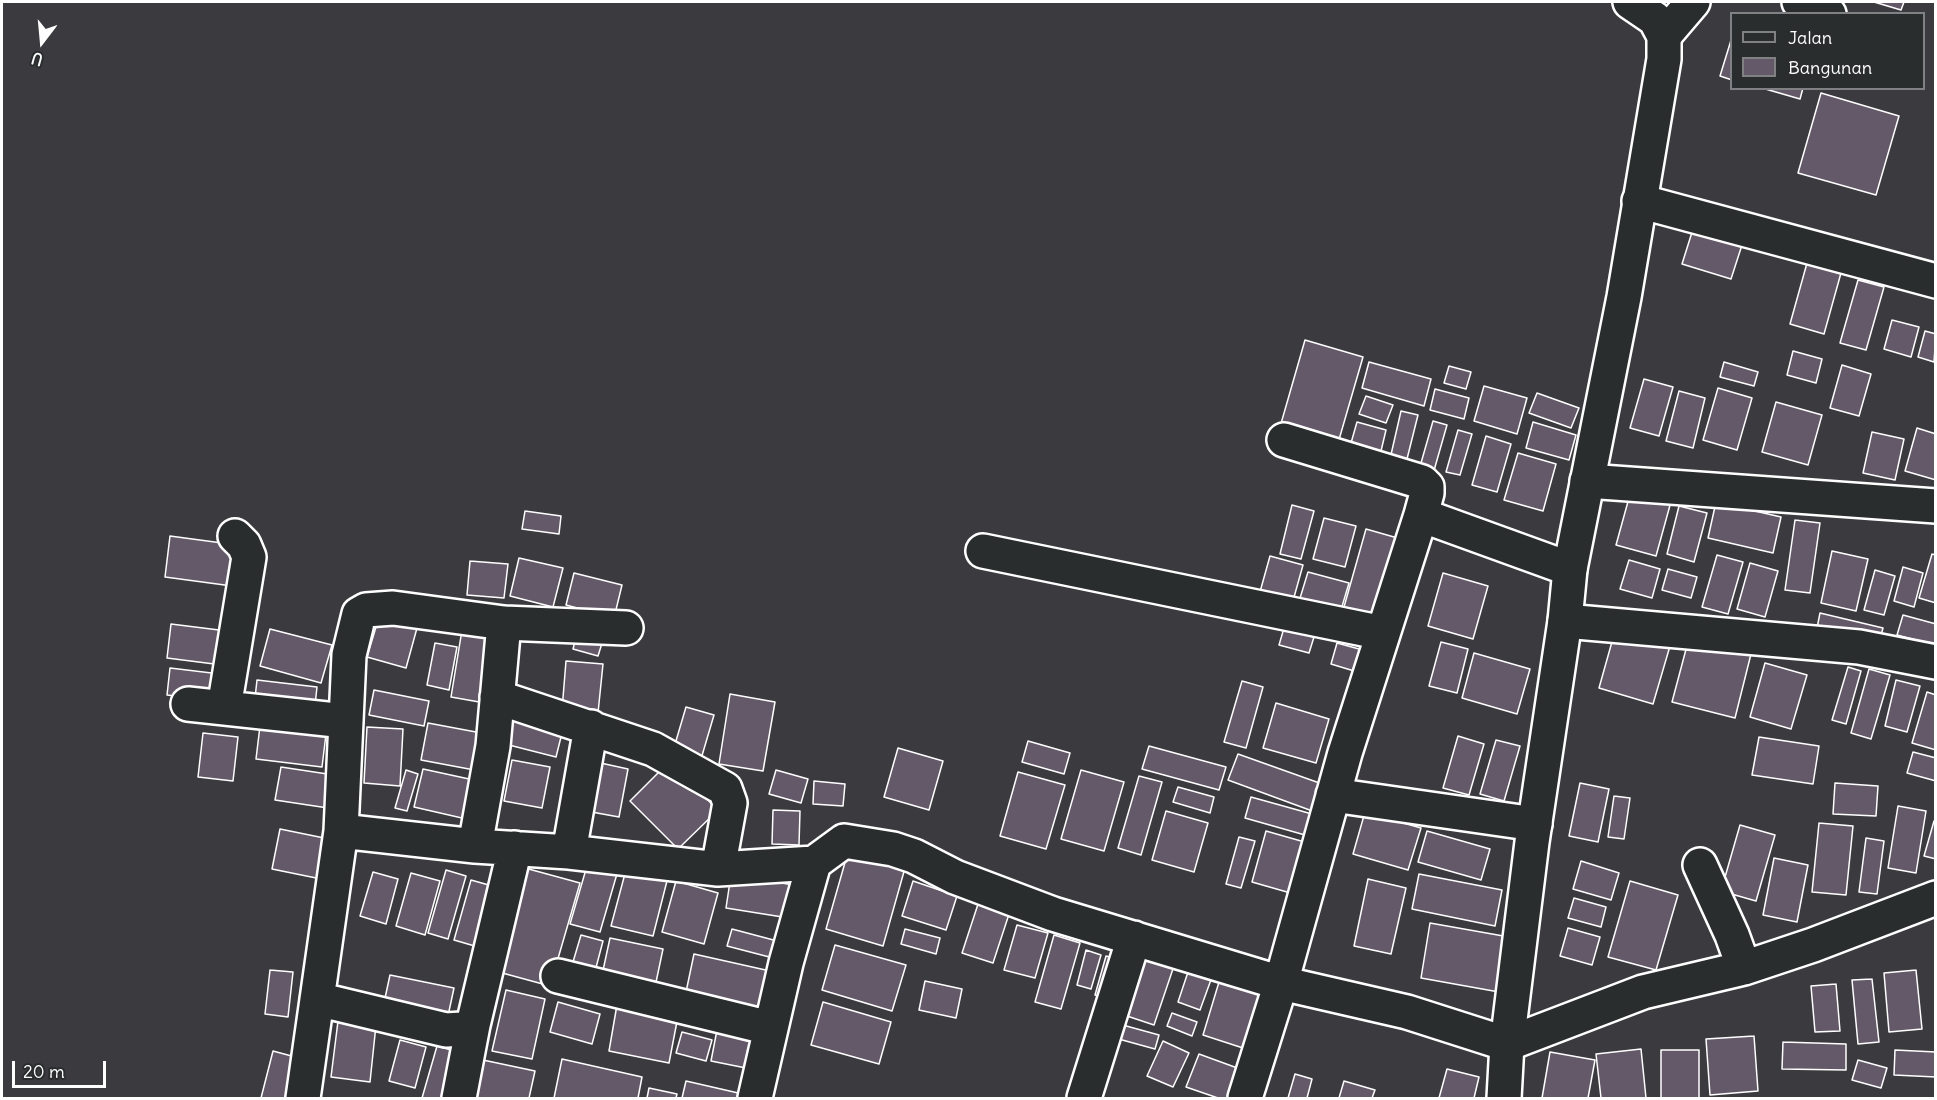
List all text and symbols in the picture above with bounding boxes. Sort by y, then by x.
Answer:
north arrow [12,12,72,72]
legend [1730,12,1925,90]
text: Jalan [1788,26,1832,49]
text: U [29,48,45,70]
text: Bangunan [1788,56,1872,79]
scale bar [15,1049,110,1087]
text: 20 m [23,1060,65,1083]

